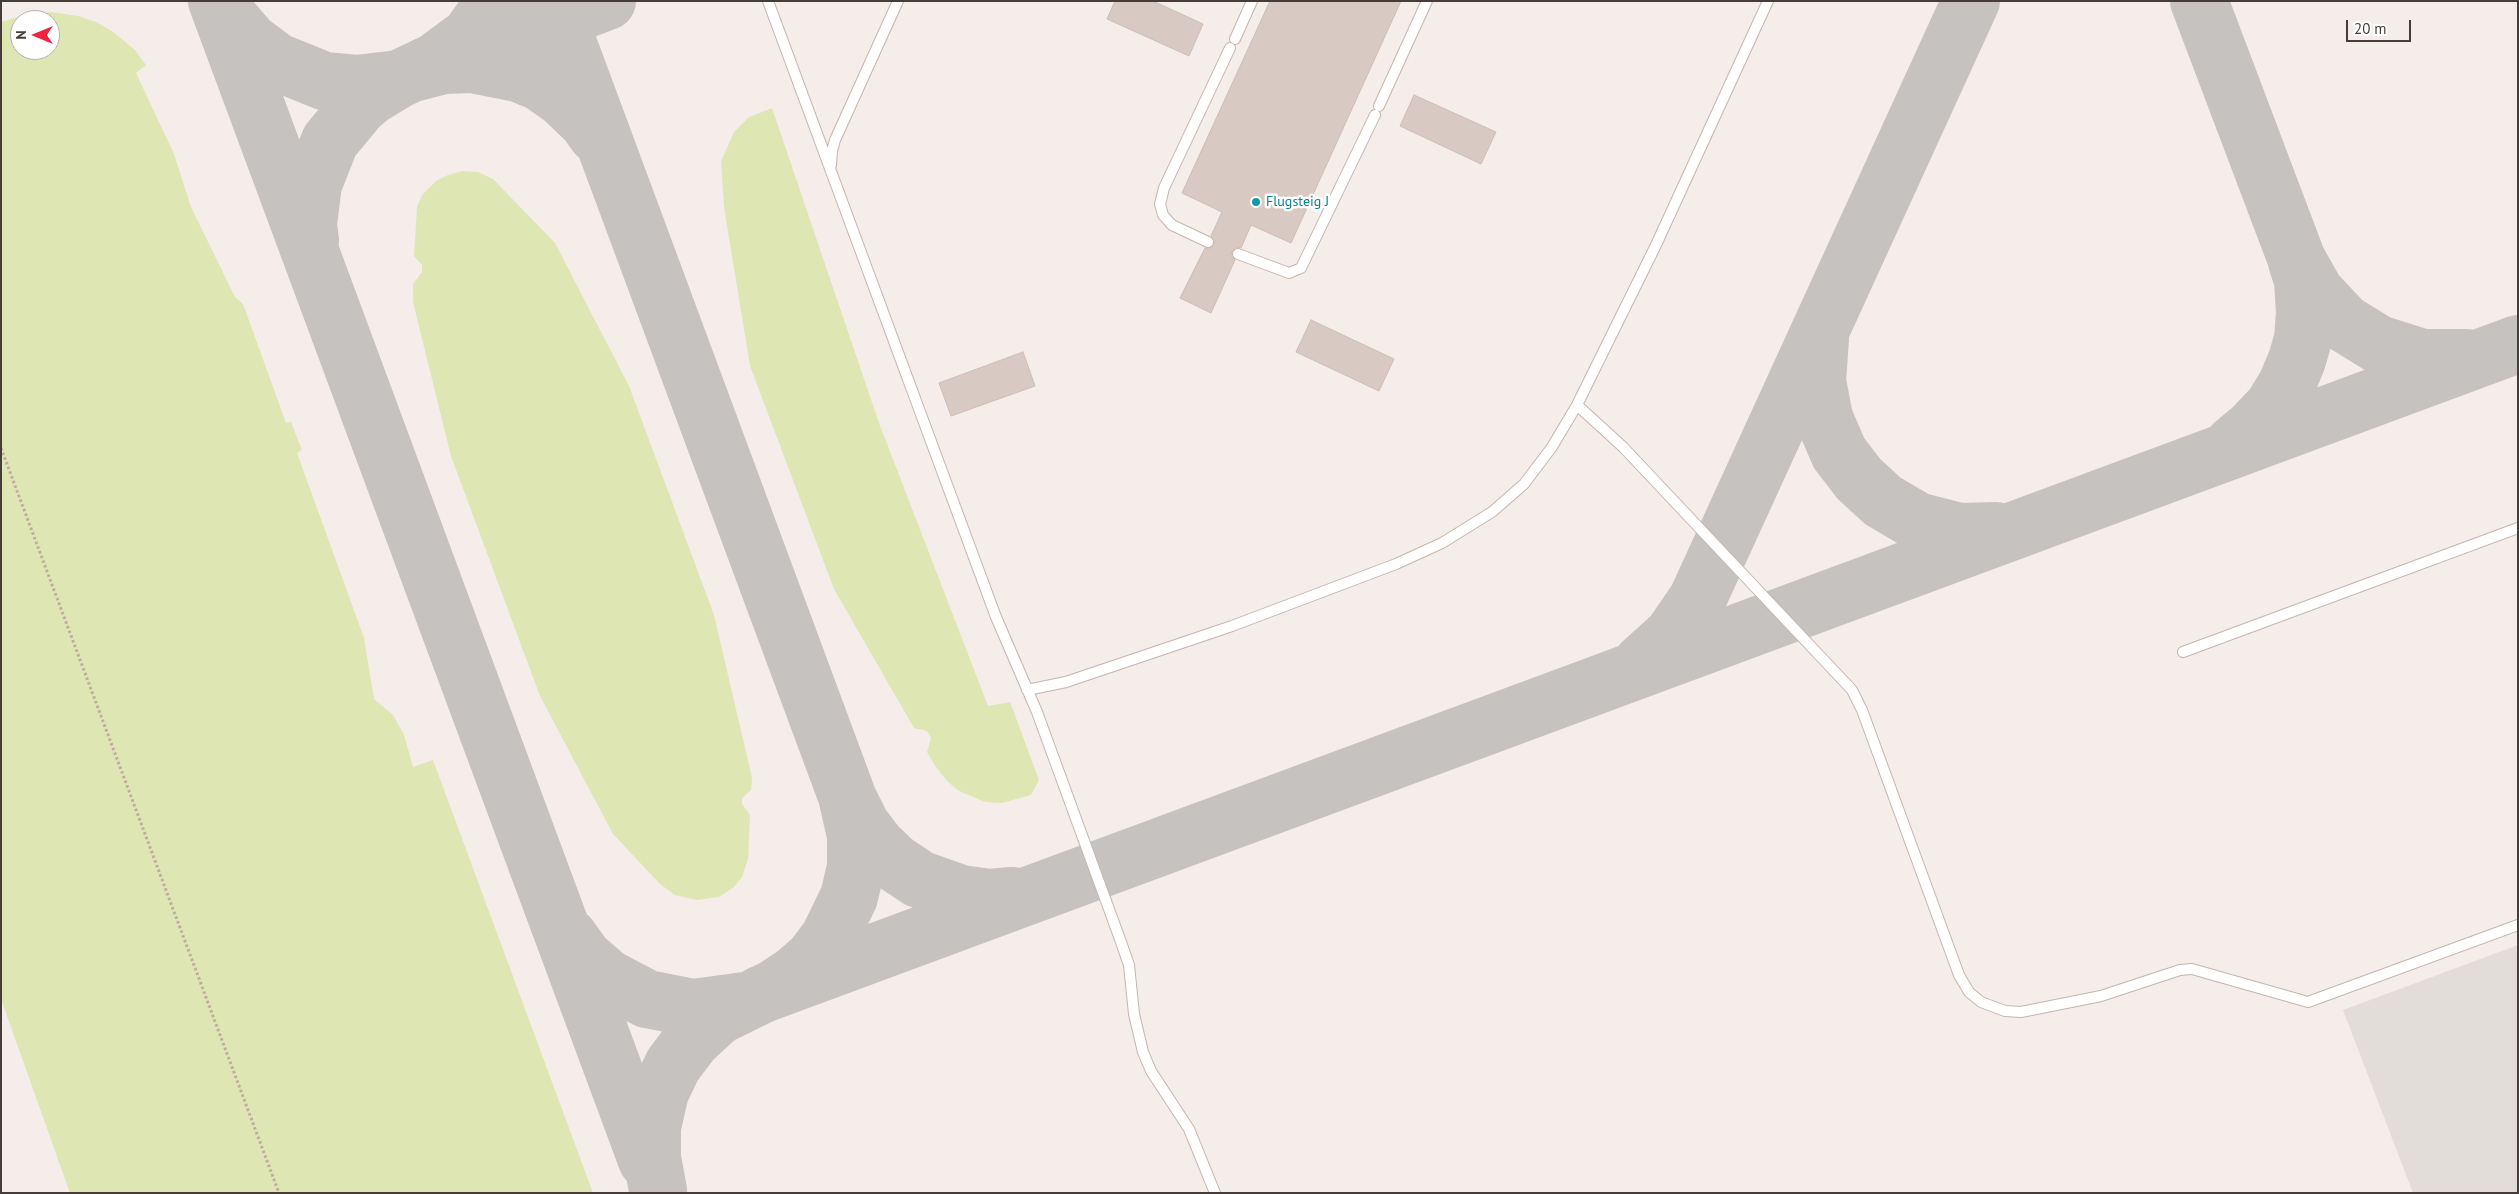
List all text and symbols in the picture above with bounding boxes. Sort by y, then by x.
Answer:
north arrow [10,10,60,60]
scale bar [2349,10,2414,42]
text: 20 m [2354,19,2387,38]
text: N [12,30,30,40]
place label: Flugsteig J [1266,194,1329,210]
marker: Flugsteig J [1250,196,1262,208]

